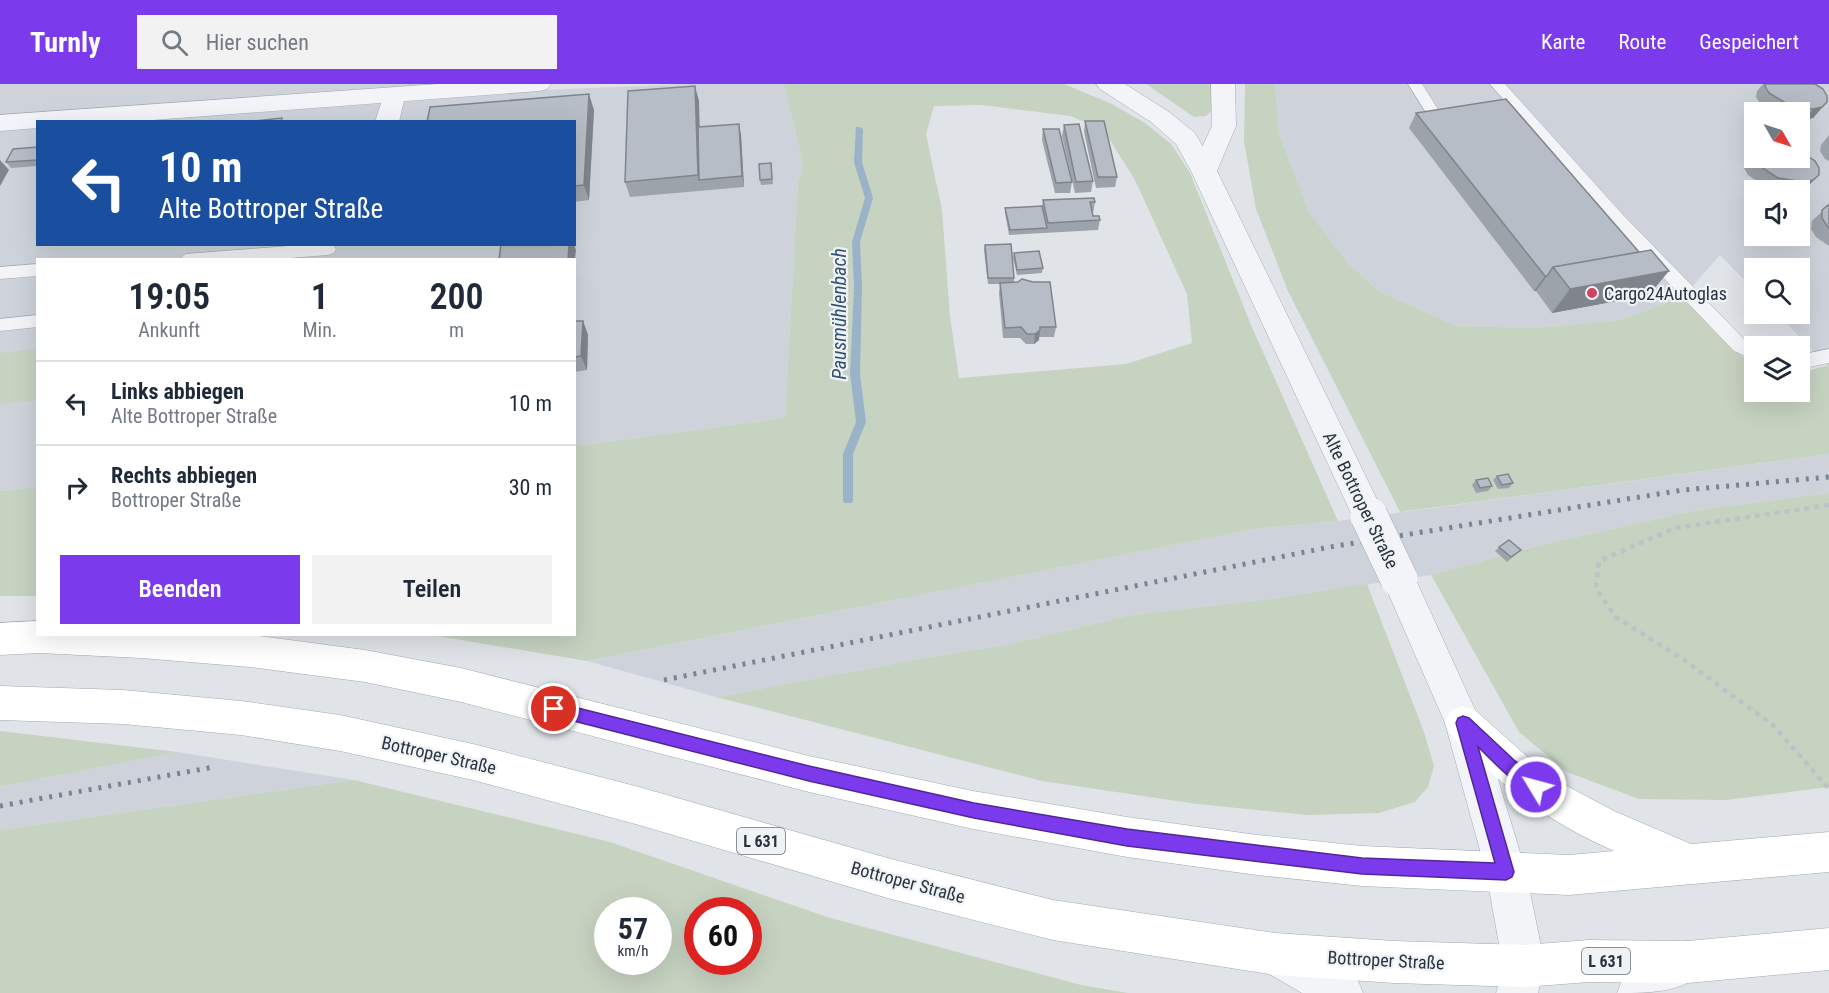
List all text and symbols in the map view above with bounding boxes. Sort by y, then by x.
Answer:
search box [137,15,557,69]
text: Turnly [30,26,101,59]
icon: search [158,26,191,59]
text: Hier suchen [206,30,309,55]
text: Karte [1541,30,1585,54]
text: Route [1618,30,1666,54]
text: Gespeichert [1699,30,1799,54]
north arrow [1744,102,1810,168]
map controls [1744,102,1810,402]
text: 10 m [159,143,242,192]
icon: left [60,144,138,222]
button: sound [1744,180,1810,246]
text: Alte Bottroper Straße [159,193,383,225]
water label: Pausmühlenbach [827,248,851,380]
button: search [1744,258,1810,324]
text: 19:05 [128,276,210,318]
text: 1 [311,276,329,318]
text: 200 [429,276,484,318]
place label: Cargo24Autoglas [1604,283,1727,304]
marker: Cargo24Autoglas [1585,286,1599,300]
text: Ankunft [138,318,200,342]
text: Min. [302,318,337,342]
text: m [449,318,464,342]
button: layers [1744,336,1810,402]
text: Links abbiegen [111,379,244,404]
icon: left [60,387,93,420]
text: 10 m [509,391,552,416]
text: Alte Bottroper Straße [111,404,277,428]
street label: Alte Bottroper Straße [1319,428,1403,572]
text: Rechts abbiegen [111,463,257,488]
icon: right [60,471,93,504]
text: 30 m [509,475,552,500]
text: Bottroper Straße [111,488,241,512]
button: Beenden [60,555,300,624]
button: Teilen [312,555,552,624]
pin [528,683,579,734]
icon: arrive [537,692,570,725]
street label: Bottroper Straße [380,732,498,778]
position arrow [1504,755,1568,819]
road number: L 631 [737,828,785,854]
street label: Bottroper Straße [849,857,967,907]
speed limit sign: 60 [684,897,762,975]
text: 57 [618,911,648,946]
text: km/h [618,942,648,960]
street label: Bottroper Straße [1327,946,1445,974]
road number: L 631 [1582,948,1630,974]

